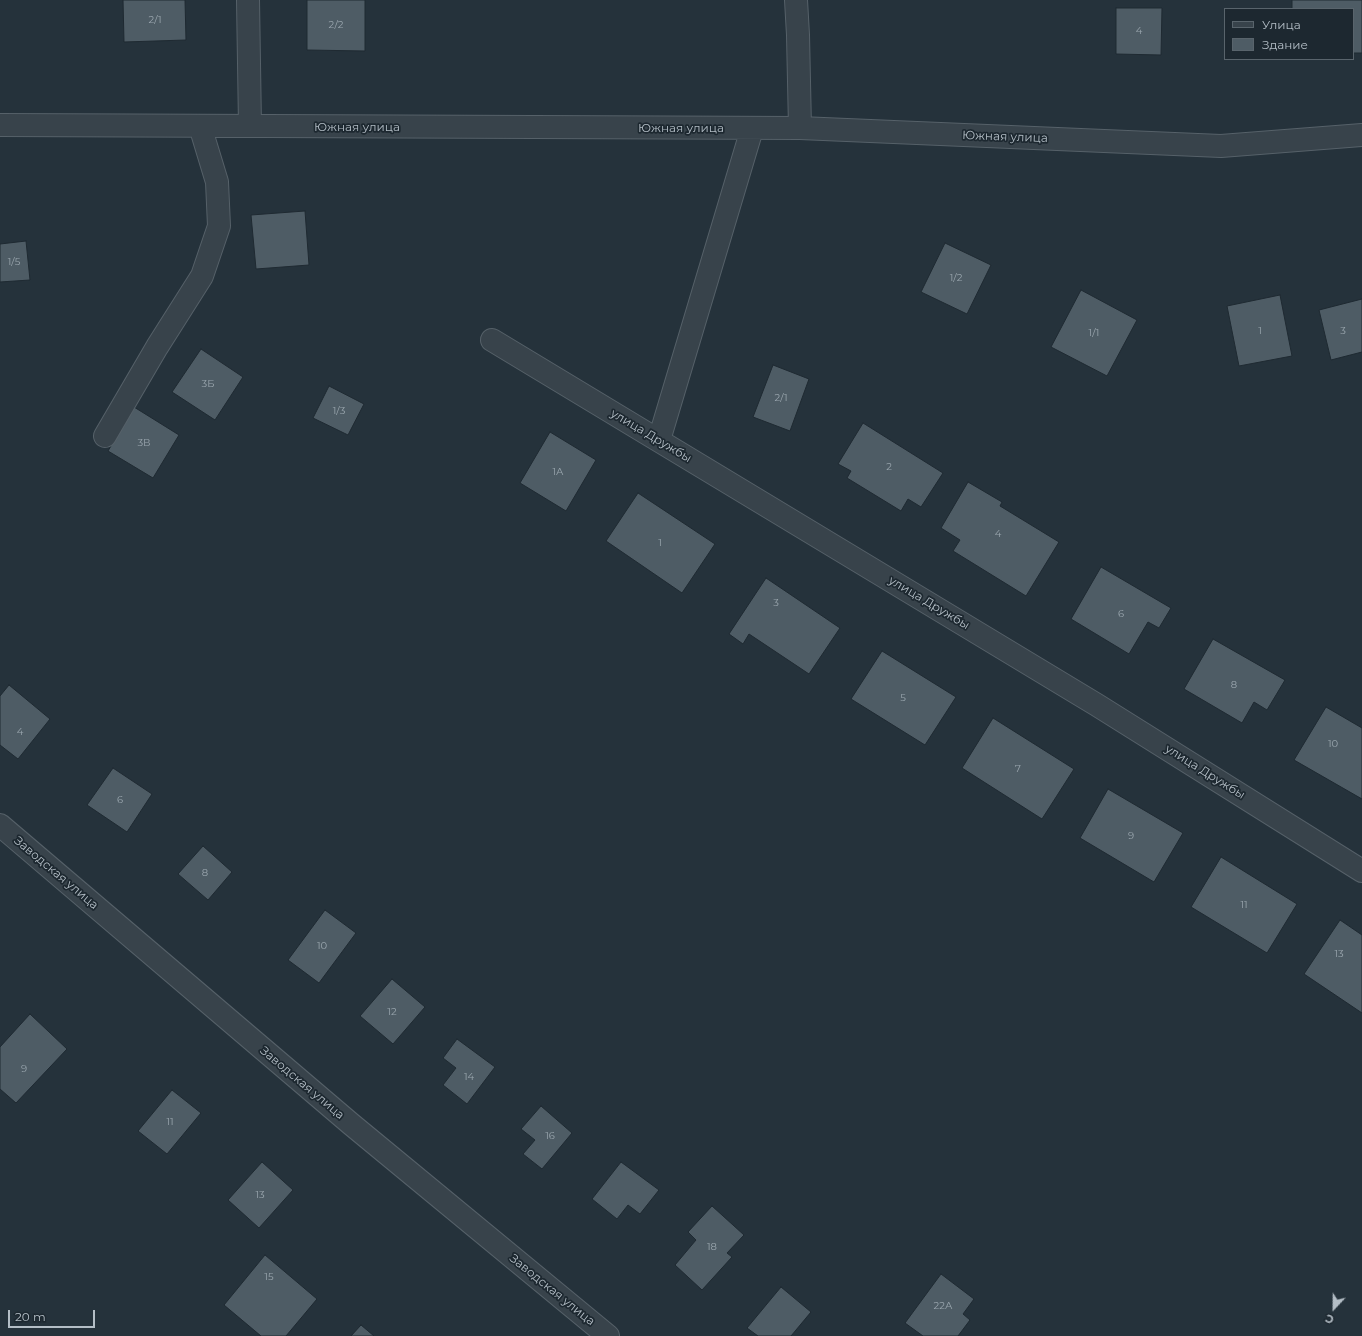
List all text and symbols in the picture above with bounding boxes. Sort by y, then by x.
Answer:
legend [1224,8,1354,60]
house number: 2/1 [148,14,162,26]
text: Улица [1262,17,1301,32]
house number: 2/2 [329,19,343,31]
house number: 4 [1136,25,1142,37]
text: Здание [1262,37,1308,52]
street label: Южная улица [314,120,400,134]
street label: Южная улица [638,121,724,135]
street label: Южная улица [962,128,1048,146]
house number: 1/5 [8,256,20,268]
house number: 1/2 [950,272,962,284]
house number: 1 [1258,325,1262,337]
house number: 3 [1340,325,1346,337]
house number: 1/1 [1089,327,1099,339]
house number: 3Б [202,378,214,390]
house number: 2/1 [774,392,788,404]
house number: 1/3 [333,405,345,417]
street label: улица Дружбы [608,406,694,466]
house number: 3В [137,437,151,449]
house number: 2 [886,461,892,473]
house number: 1А [552,466,564,478]
house number: 4 [995,528,1001,540]
house number: 1 [658,537,662,549]
street label: улица Дружбы [886,573,972,633]
house number: 3 [773,597,779,609]
house number: 6 [1118,608,1124,620]
house number: 8 [1231,679,1237,691]
house number: 5 [900,692,906,704]
house number: 4 [17,726,23,738]
house number: 10 [1328,738,1338,750]
street label: улица Дружбы [1162,742,1248,802]
house number: 7 [1015,763,1021,775]
house number: 6 [117,794,123,806]
house number: 9 [1128,830,1134,842]
street label: Заводская улица [11,834,101,912]
house number: 8 [202,867,208,879]
house number: 11 [1240,899,1248,911]
house number: 10 [317,940,327,952]
house number: 13 [1334,948,1344,960]
house number: 12 [387,1006,397,1018]
street label: Заводская улица [257,1044,347,1122]
house number: 9 [21,1063,27,1075]
house number: 14 [464,1071,474,1083]
house number: 11 [166,1116,174,1128]
house number: 16 [545,1130,555,1142]
house number: 13 [255,1189,265,1201]
house number: 18 [707,1241,717,1253]
street label: Заводская улица [506,1251,598,1329]
house number: 15 [264,1271,274,1283]
north arrow [1314,1288,1354,1328]
house number: 22А [934,1300,952,1312]
scale bar [10,1302,97,1328]
text: 20 m [15,1309,46,1324]
text: С [1323,1311,1336,1327]

